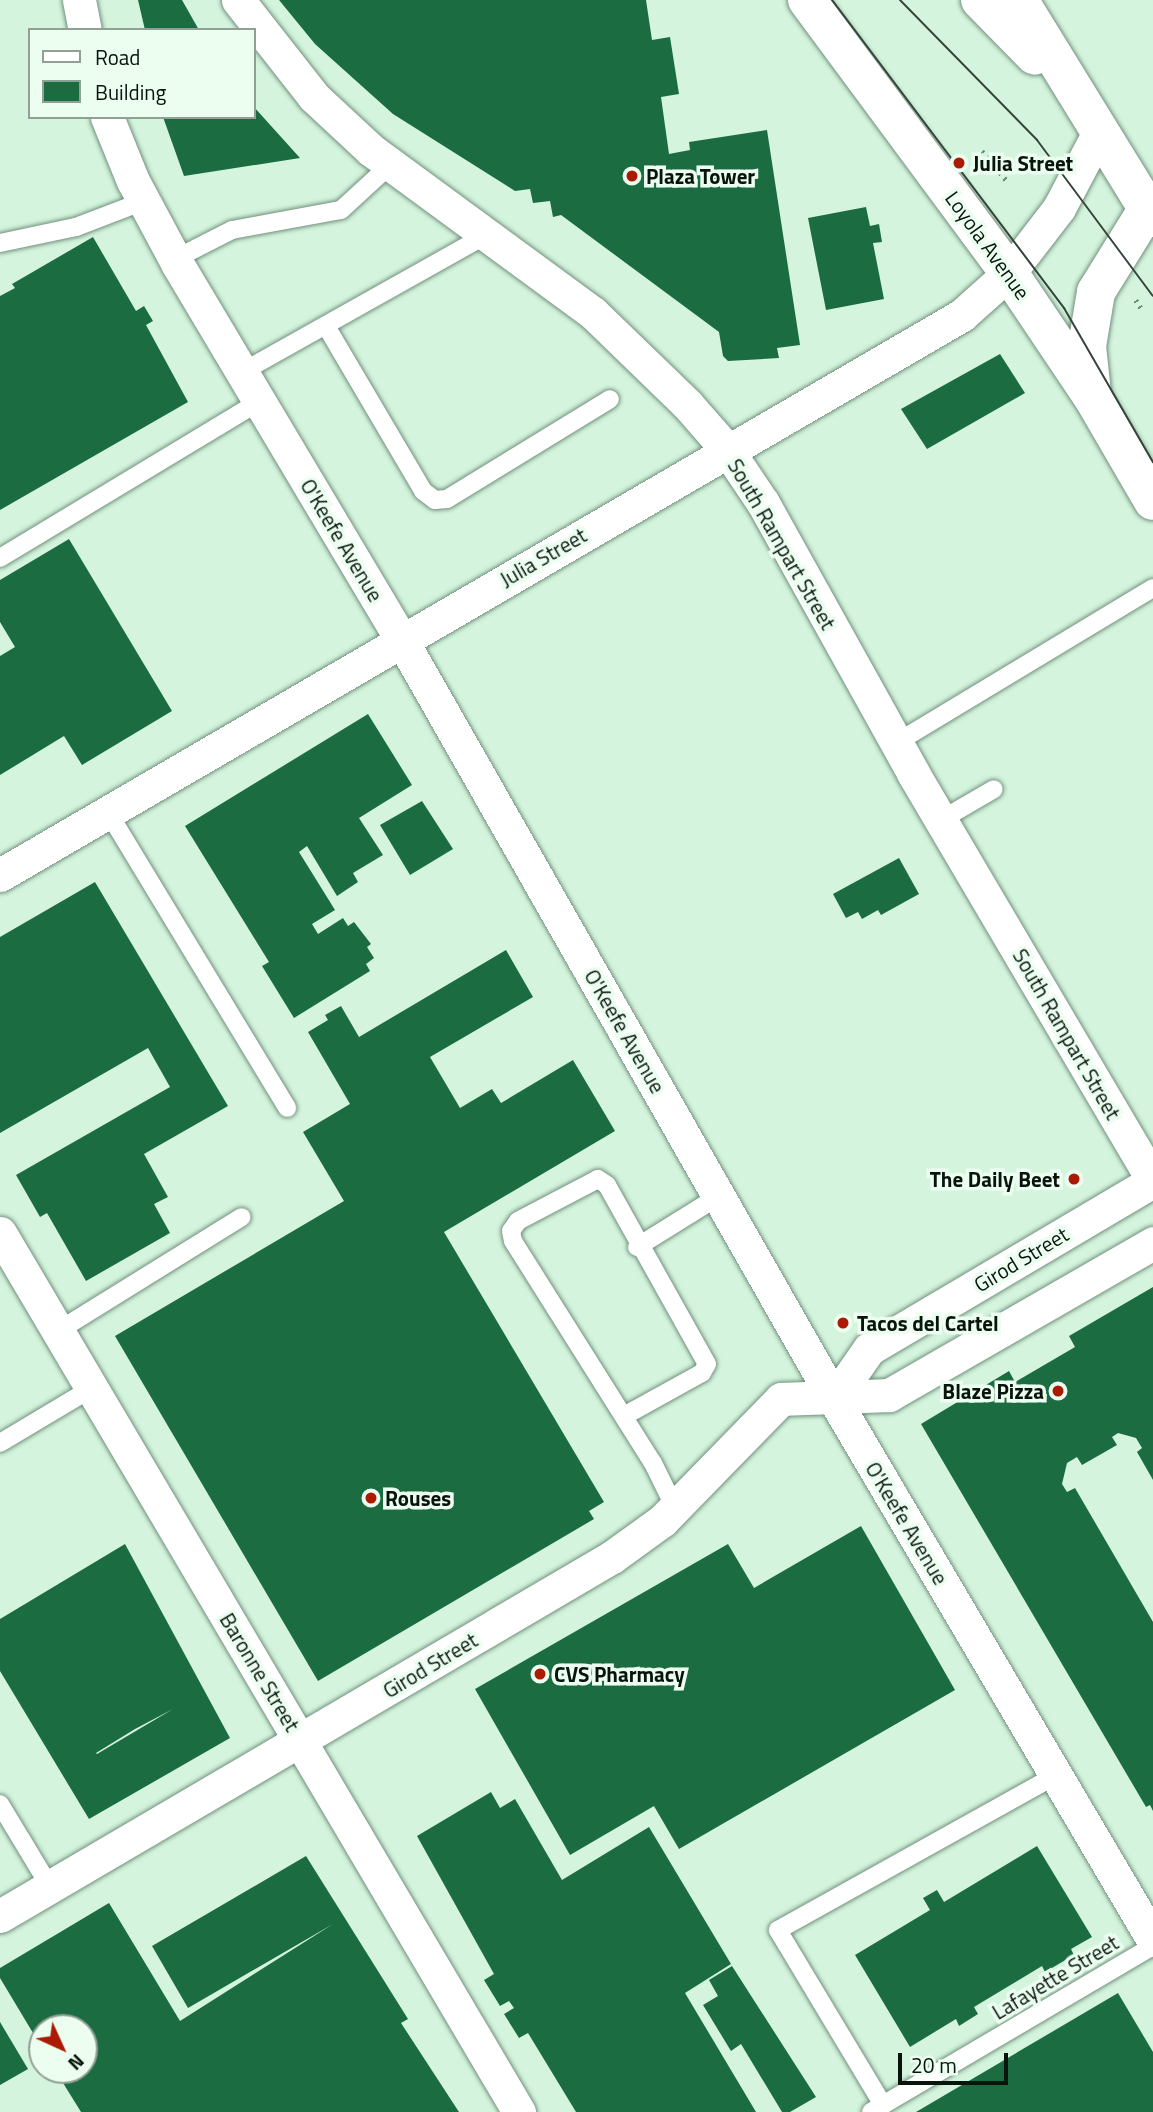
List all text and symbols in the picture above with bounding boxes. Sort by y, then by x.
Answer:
legend [28,28,256,119]
text: Road [95,41,140,73]
text: Building [95,76,166,108]
place label: Julia Street [973,150,1073,176]
marker: Julia Street [951,155,967,171]
place label: Plaza Tower [646,163,755,189]
marker: Plaza Tower [624,168,640,184]
street label: Loyola Avenue [940,186,1036,304]
street label: South Rampart Street [723,454,841,634]
street label: O'Keefe Avenue [295,474,389,606]
street label: Julia Street [495,522,591,592]
street label: South Rampart Street [1008,944,1126,1124]
street label: O'Keefe Avenue [579,965,671,1097]
place label: The Daily Beet [930,1166,1060,1192]
marker: The Daily Beet [1066,1171,1082,1187]
street label: Girod Street [969,1221,1073,1297]
place label: Tacos del Cartel [857,1310,999,1336]
marker: Tacos del Cartel [835,1315,851,1331]
place label: Blaze Pizza [942,1378,1044,1404]
marker: Blaze Pizza [1050,1383,1066,1399]
street label: O'Keefe Avenue [860,1457,954,1589]
place label: Rouses [385,1485,451,1511]
marker: Rouses [363,1490,379,1506]
street label: Baronne Street [215,1608,305,1736]
street label: Girod Street [378,1627,482,1703]
place label: CVS Pharmacy [554,1661,685,1687]
marker: CVS Pharmacy [532,1666,548,1682]
street label: Lafayette Street [987,1929,1123,2025]
north arrow [28,2014,98,2084]
scale bar [901,2038,1011,2082]
text: N [62,2048,92,2078]
text: 20 m [911,2049,957,2081]

